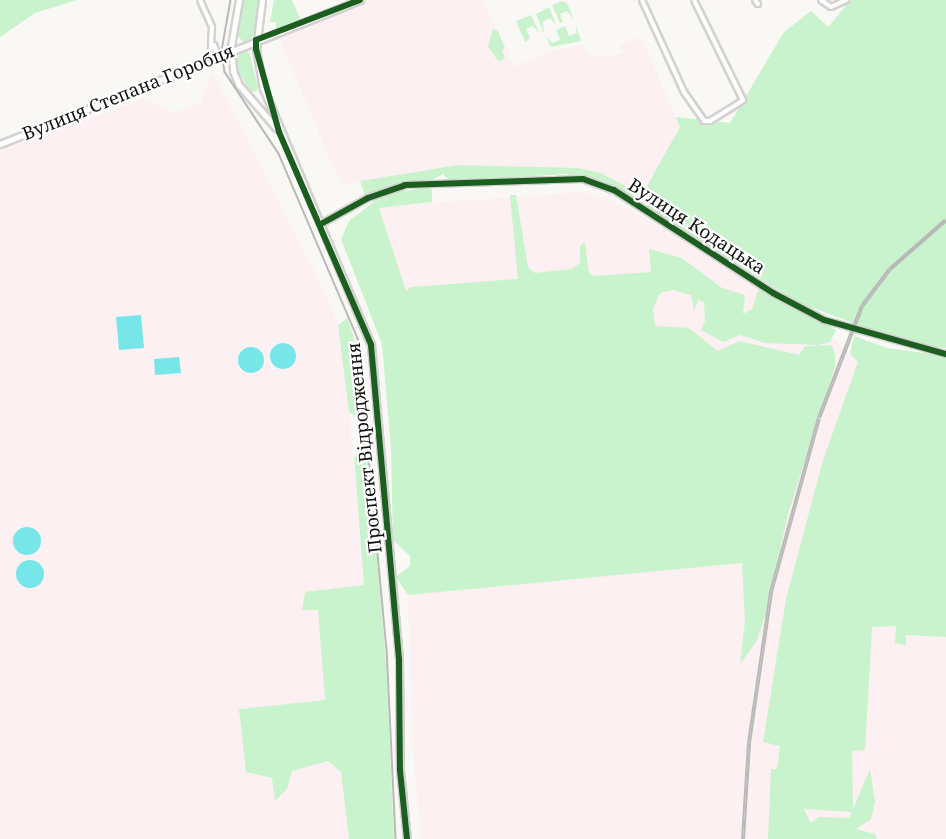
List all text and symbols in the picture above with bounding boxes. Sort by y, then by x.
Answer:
street label: Вулиця Степана Горобця [19,40,237,144]
street label: Вулиця Кодацька [624,174,770,278]
street label: Проспект Відродження [342,342,386,554]

